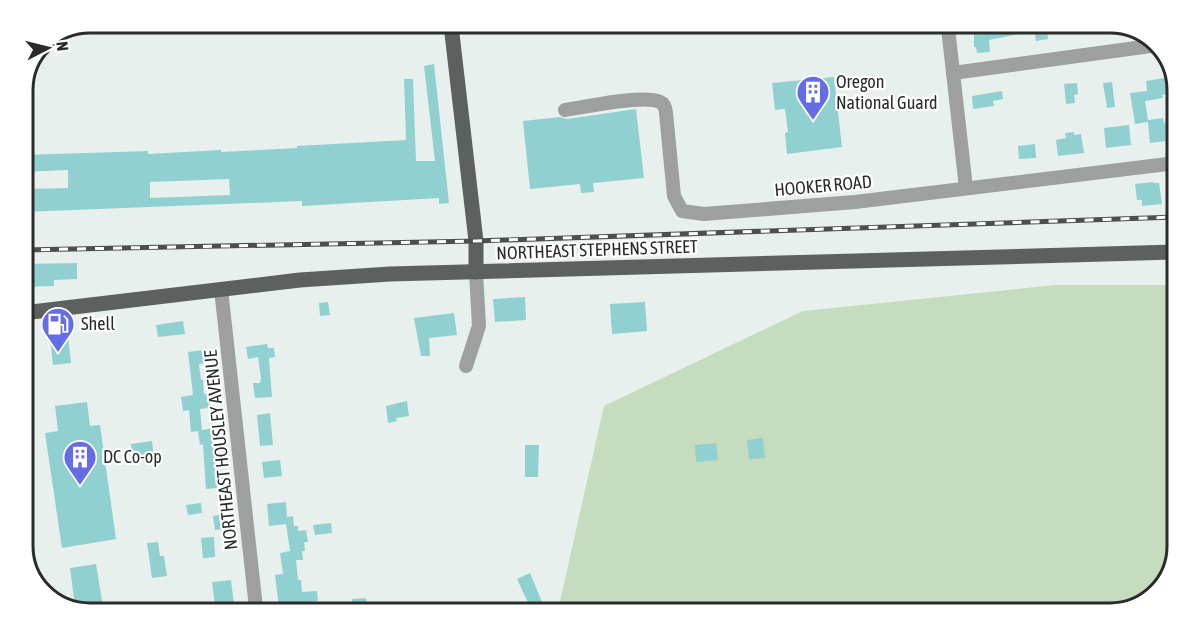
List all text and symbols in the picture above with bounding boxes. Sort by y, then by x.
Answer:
north arrow [18,18,78,78]
text: N [53,40,72,52]
place label: Oregon National Guard [836,71,938,113]
building icon: Oregon National Guard [795,74,831,121]
street label: HOOKER ROAD [773,171,873,200]
street label: NORTHEAST STEPHENS STREET [496,235,698,264]
fuel station icon: Shell [40,306,76,353]
place label: Shell [81,313,115,334]
street label: NORTHEAST HOUSLEY AVENUE [200,349,241,551]
building icon: DC Co-op [62,439,98,486]
place label: DC Co-op [103,446,162,467]

